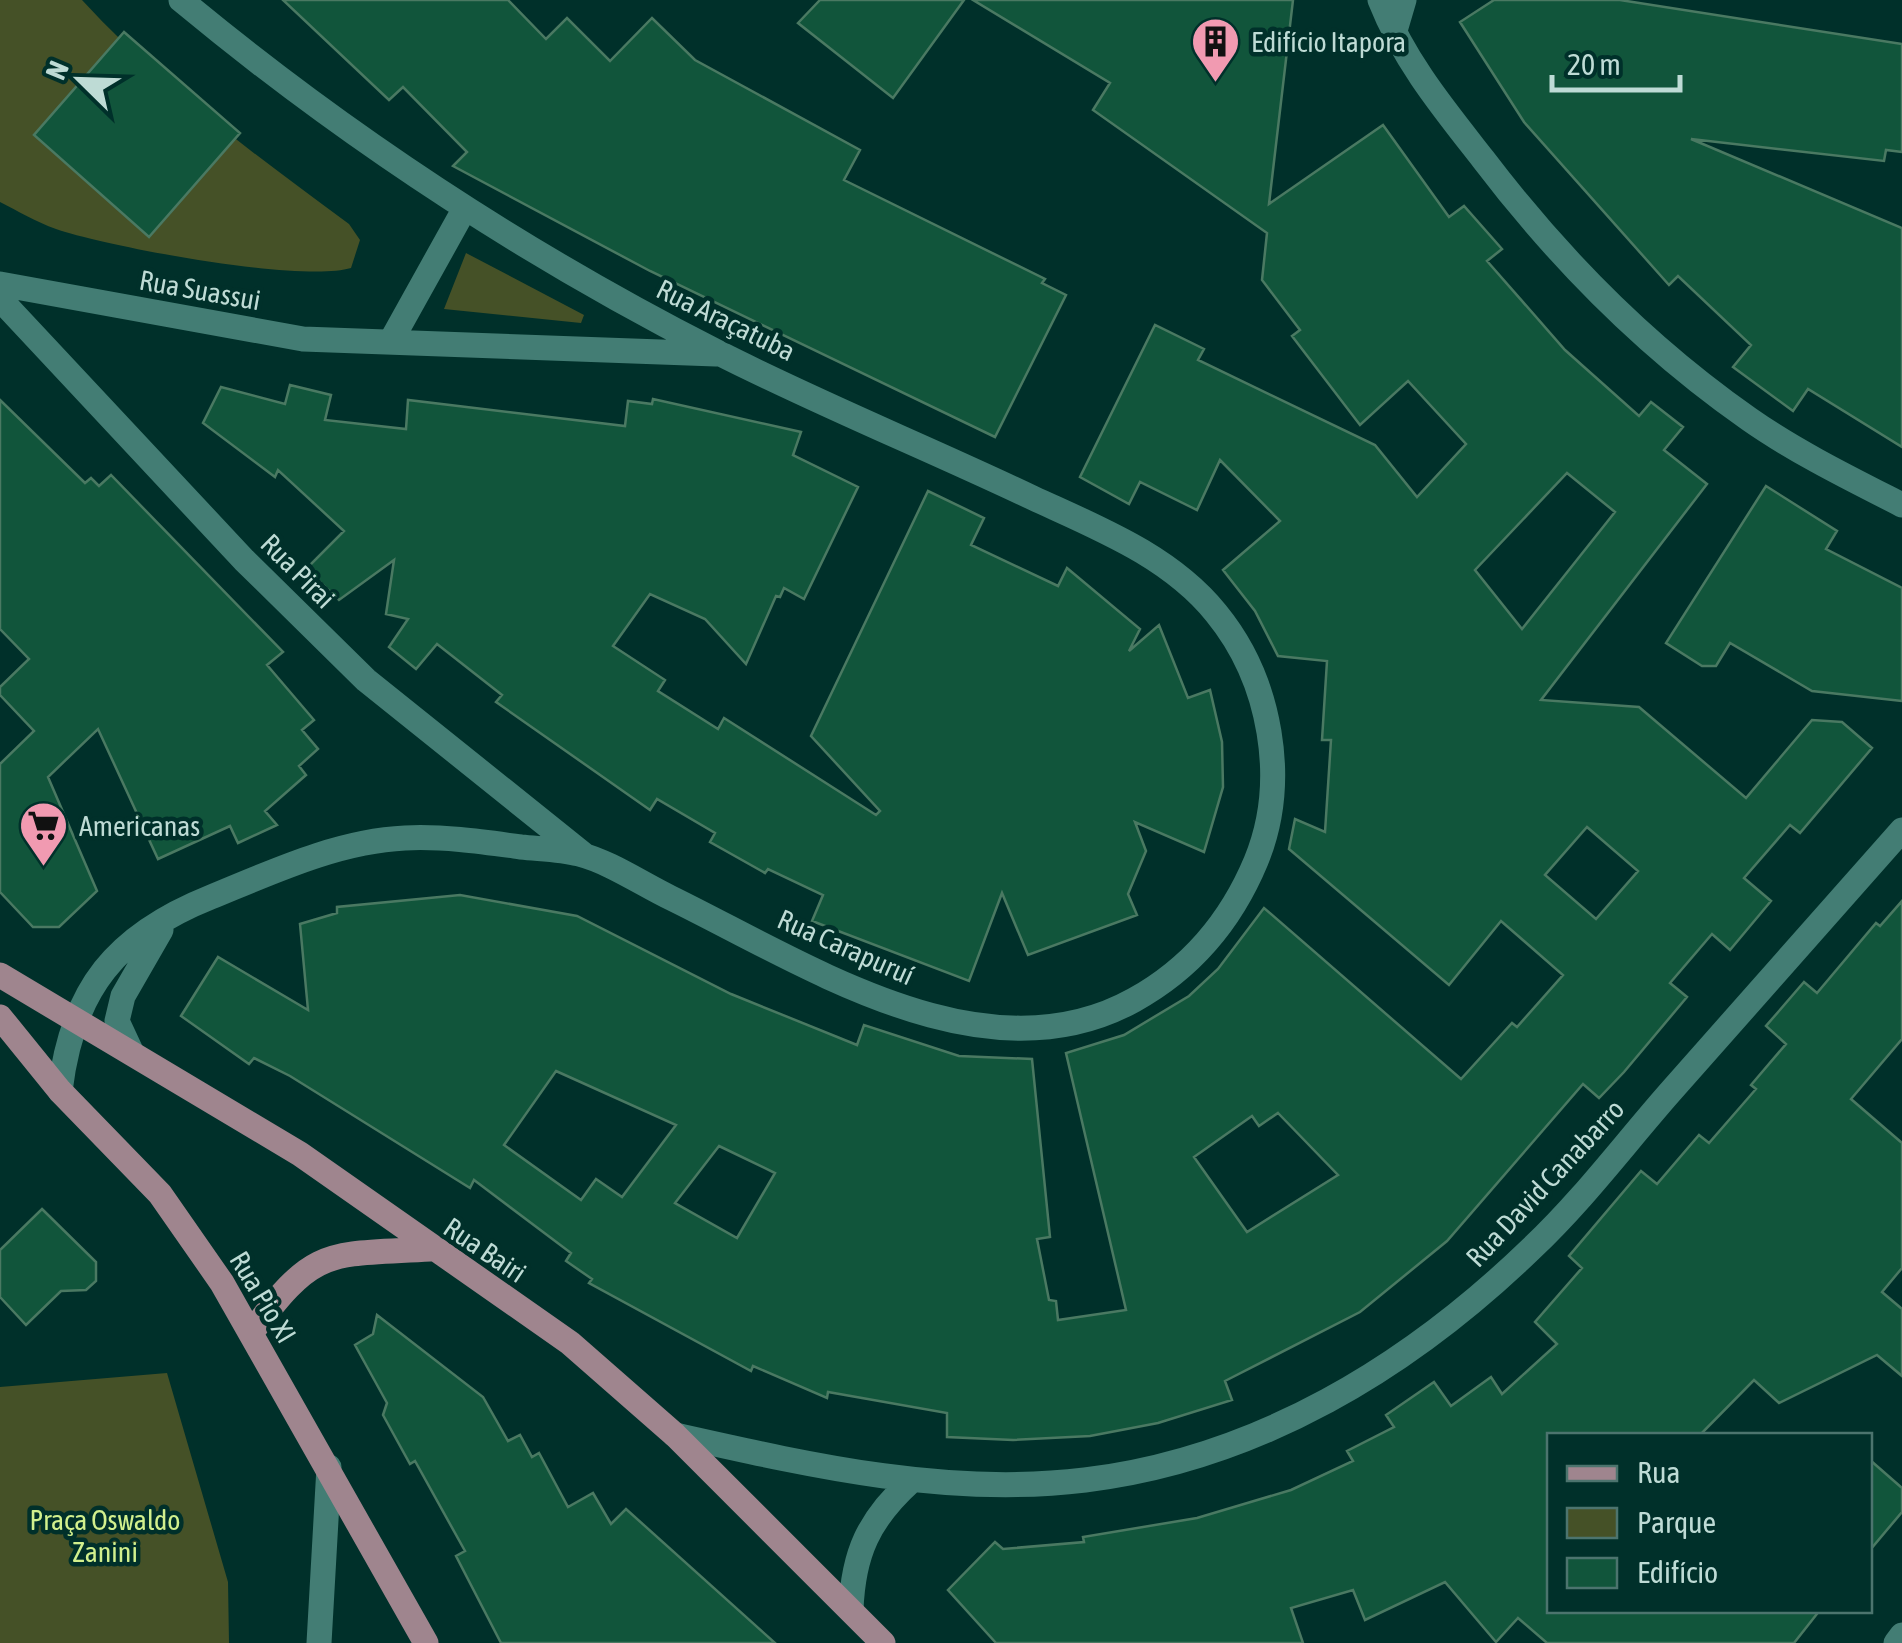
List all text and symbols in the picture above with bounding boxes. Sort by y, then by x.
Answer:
building icon: Edifício Itapora [1190,16,1242,84]
place label: Edifício Itapora [1251,26,1406,58]
north arrow [30,30,130,130]
scale bar [1552,30,1680,92]
text: 20 m [1567,47,1621,81]
text: N [39,56,75,84]
street label: Rua Suassui [137,264,263,316]
street label: Rua Araçatuba [652,273,800,367]
street label: Rua Pirai [254,527,342,615]
supermarket icon: Americanas [18,800,70,868]
place label: Americanas [79,810,200,842]
street label: Rua Carapuruí [773,903,919,991]
street label: Rua David Canabarro [1460,1093,1630,1273]
street label: Rua Bairi [438,1211,532,1289]
street label: Rua Pio XI [223,1246,303,1348]
legend [1547,1433,1872,1613]
text: Rua [1637,1455,1680,1489]
park label: Praça Oswaldo Zanini [30,1504,180,1568]
text: Parque [1637,1505,1716,1539]
text: Edifício [1637,1555,1718,1589]

